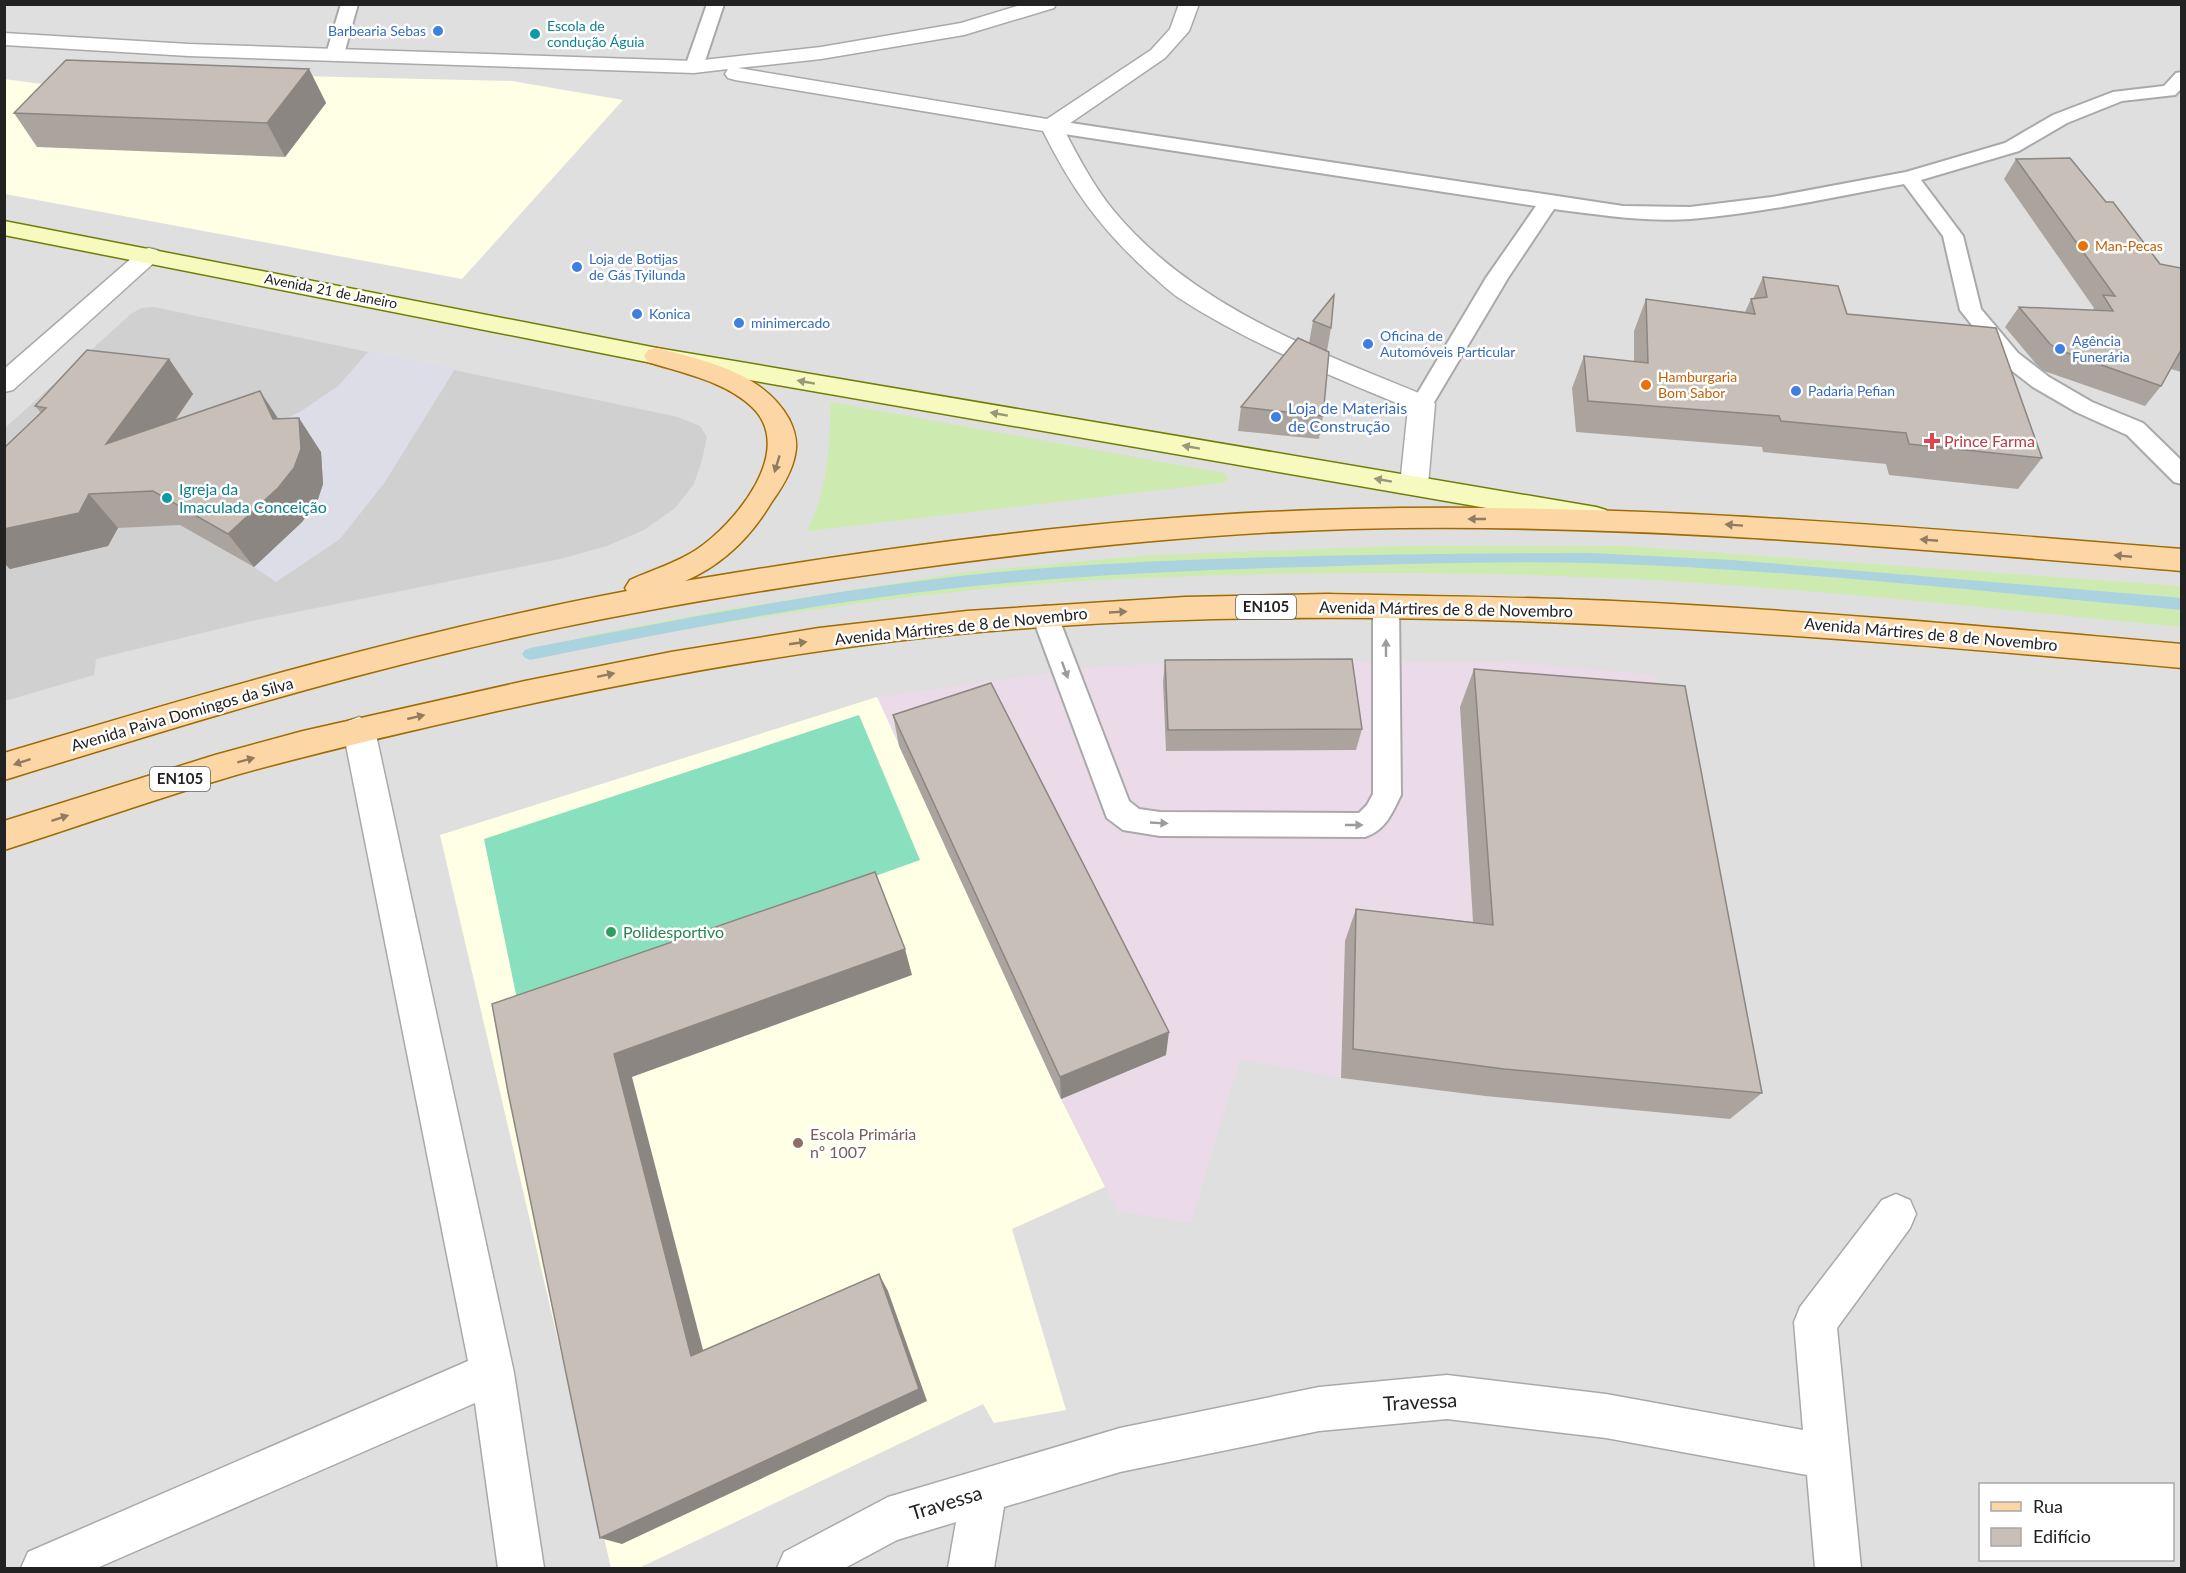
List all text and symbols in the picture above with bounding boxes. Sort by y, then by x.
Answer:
place label: Escola de condução Águia [547,17,645,50]
place label: Barbearia Sebas [328,22,426,39]
marker: Barbearia Sebas [431,24,445,38]
marker: Escola de condução Águia [528,27,542,41]
place label: Man-Pecas [2095,237,2163,254]
marker: Man-Pecas [2076,239,2090,253]
place label: Loja de Botijas de Gás Tyilunda [589,250,686,283]
marker: Loja de Botijas de Gás Tyilunda [570,260,584,274]
street label: Avenida 21 de Janeiro [263,269,399,312]
place label: Konica [649,305,691,322]
marker: Konica [630,307,644,321]
place label: minimercado [751,314,830,331]
marker: minimercado [732,316,746,330]
place label: Oficina de Automóveis Particular [1380,327,1515,360]
place label: Agência Funerária [2072,332,2130,365]
marker: Oficina de Automóveis Particular [1361,337,1375,351]
marker: Agência Funerária [2053,342,2067,356]
place label: Hamburgaria Bom Sabor [1658,368,1737,401]
one-way arrow [797,377,816,386]
marker: Hamburgaria Bom Sabor [1639,378,1653,392]
place label: Padaria Pefian [1808,382,1895,399]
marker: Padaria Pefian [1789,384,1803,398]
place label: Loja de Materiais de Construção [1288,398,1407,435]
one-way arrow [989,409,1008,418]
marker: Loja de Materiais de Construção [1269,410,1283,424]
place label: Prince Farma [1944,431,2035,450]
marker: Prince Farma [1925,434,1939,448]
one-way arrow [1181,442,1200,451]
one-way arrow [772,455,781,473]
one-way arrow [1374,475,1393,484]
place label: Igreja da Imaculada Conceição [179,479,327,516]
marker: Igreja da Imaculada Conceição [160,491,174,505]
one-way arrow [1467,514,1486,524]
one-way arrow [1725,521,1744,530]
one-way arrow [1919,535,1938,545]
one-way arrow [2114,551,2133,560]
road number: EN105 [1236,595,1296,619]
street label: Avenida Mártires de 8 de Novembro [1319,597,1573,620]
street label: Avenida Mártires de 8 de Novembro [834,603,1088,648]
one-way arrow [1108,607,1127,616]
street label: Avenida Mártires de 8 de Novembro [1804,613,2058,654]
one-way arrow [789,638,808,647]
one-way arrow [1381,639,1391,658]
one-way arrow [1061,662,1071,680]
one-way arrow [597,670,616,679]
street label: Avenida Paiva Domingos da Silva [69,673,295,754]
one-way arrow [406,712,425,722]
one-way arrow [237,755,255,764]
one-way arrow [13,757,31,767]
road number: EN105 [150,767,210,791]
one-way arrow [51,813,69,822]
one-way arrow [1150,819,1169,828]
one-way arrow [1345,820,1364,829]
place label: Polidesportivo [623,922,724,941]
marker: Polidesportivo [604,925,618,939]
place label: Escola Primária nº 1007 [810,1124,916,1161]
marker: Escola Primária nº 1007 [791,1136,805,1150]
street label: Travessa [1382,1387,1458,1415]
street label: Travessa [907,1480,985,1524]
legend [1979,1483,2174,1561]
text: Rua [2033,1495,2063,1517]
text: Edifício [2033,1525,2091,1547]

